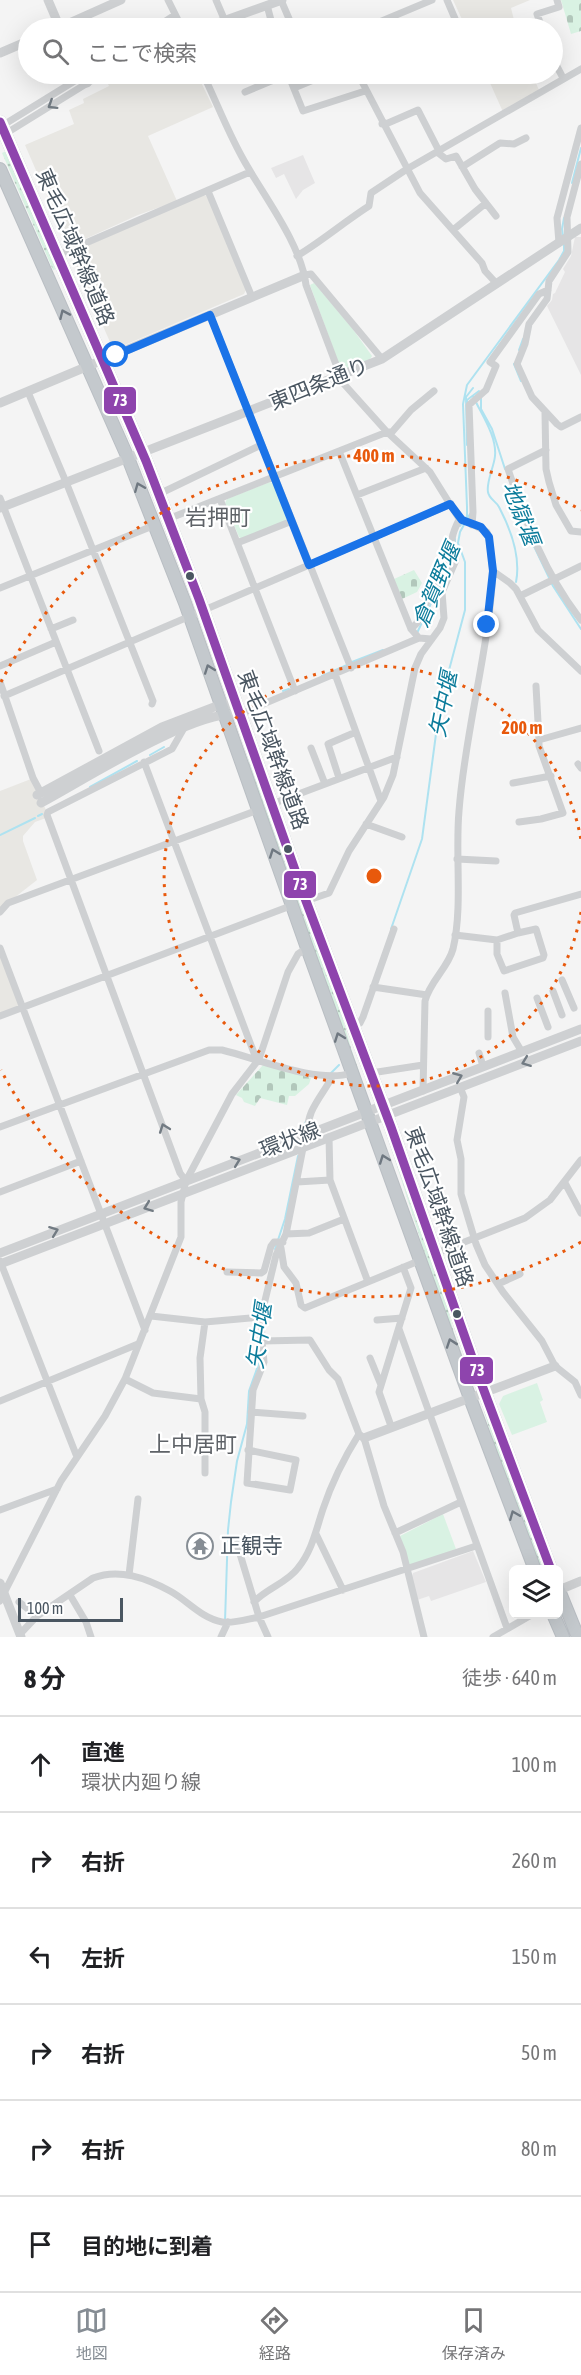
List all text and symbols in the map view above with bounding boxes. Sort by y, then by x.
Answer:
search box [18,18,563,84]
icon: search [39,35,72,68]
text: ここで検索 [87,40,197,66]
one-way arrow [48,97,58,109]
street label: 東毛広域幹線道路 [32,165,120,329]
one-way arrow [60,309,72,320]
route start [102,341,128,367]
street label: 東四条通り [265,352,372,414]
line badge: 73 [103,386,137,415]
text: 73 [112,391,128,409]
text: 400 m [353,445,394,466]
water label: 地獄堰 [497,478,546,552]
one-way arrow [134,482,146,493]
district label: 岩押町 [185,504,251,530]
water label: 倉賀野堰 [407,536,467,631]
unlabelled marker [184,570,196,582]
route end [473,611,499,637]
one-way arrow [203,664,216,675]
water label: 矢中堰 [424,665,463,739]
street label: 東毛広域幹線道路 [234,667,314,833]
text: 200 m [502,717,542,738]
unlabelled marker [282,843,294,855]
one-way arrow [268,848,281,859]
centre of rings [364,866,384,886]
line badge: 73 [283,870,317,899]
text: 73 [292,875,308,893]
one-way arrow [334,1032,347,1043]
one-way arrow [522,1054,532,1067]
one-way arrow [452,1072,463,1084]
street label: 環状線 [256,1117,323,1162]
one-way arrow [159,1123,172,1134]
street label: 東毛広域幹線道路 [401,1123,479,1290]
one-way arrow [379,1155,391,1166]
one-way arrow [230,1156,241,1168]
one-way arrow [144,1200,154,1213]
one-way arrow [48,1226,59,1238]
water label: 矢中堰 [242,1298,277,1370]
unlabelled marker [451,1308,463,1320]
one-way arrow [445,1338,458,1349]
line badge: 73 [459,1356,494,1385]
text: 73 [469,1361,485,1379]
district label: 上中居町 [149,1431,237,1457]
one-way arrow [509,1510,521,1521]
temple icon: 正観寺 [185,1531,215,1561]
place label: 正観寺 [220,1533,283,1557]
map controls [509,1565,563,1619]
button: layers [509,1565,563,1619]
scale bar [18,1595,123,1622]
text: 100 m [27,1599,63,1617]
text: 8 分 [24,1664,66,1694]
text: 徒歩 · 640 m [462,1666,557,1689]
text: 直進 [81,1739,125,1765]
icon: ahead [24,1748,57,1781]
text: 100 m [512,1753,557,1776]
text: 環状内廻り線 [81,1770,201,1793]
icon: right [24,1844,57,1877]
text: 右折 [81,1849,125,1875]
text: 260 m [512,1849,557,1872]
icon: left [24,1940,57,1973]
text: 左折 [81,1945,125,1971]
text: 150 m [512,1945,557,1968]
icon: right [24,2036,57,2069]
text: 右折 [81,2041,125,2067]
text: 50 m [521,2041,557,2064]
icon: right [24,2132,57,2165]
text: 右折 [81,2137,125,2163]
text: 80 m [521,2137,557,2160]
icon: arrive [24,2228,57,2261]
text: 目的地に到着 [81,2233,213,2259]
tab: 地図 [75,2304,108,2364]
tab: 経路 [258,2304,291,2364]
tab: 保存済み [442,2304,506,2364]

